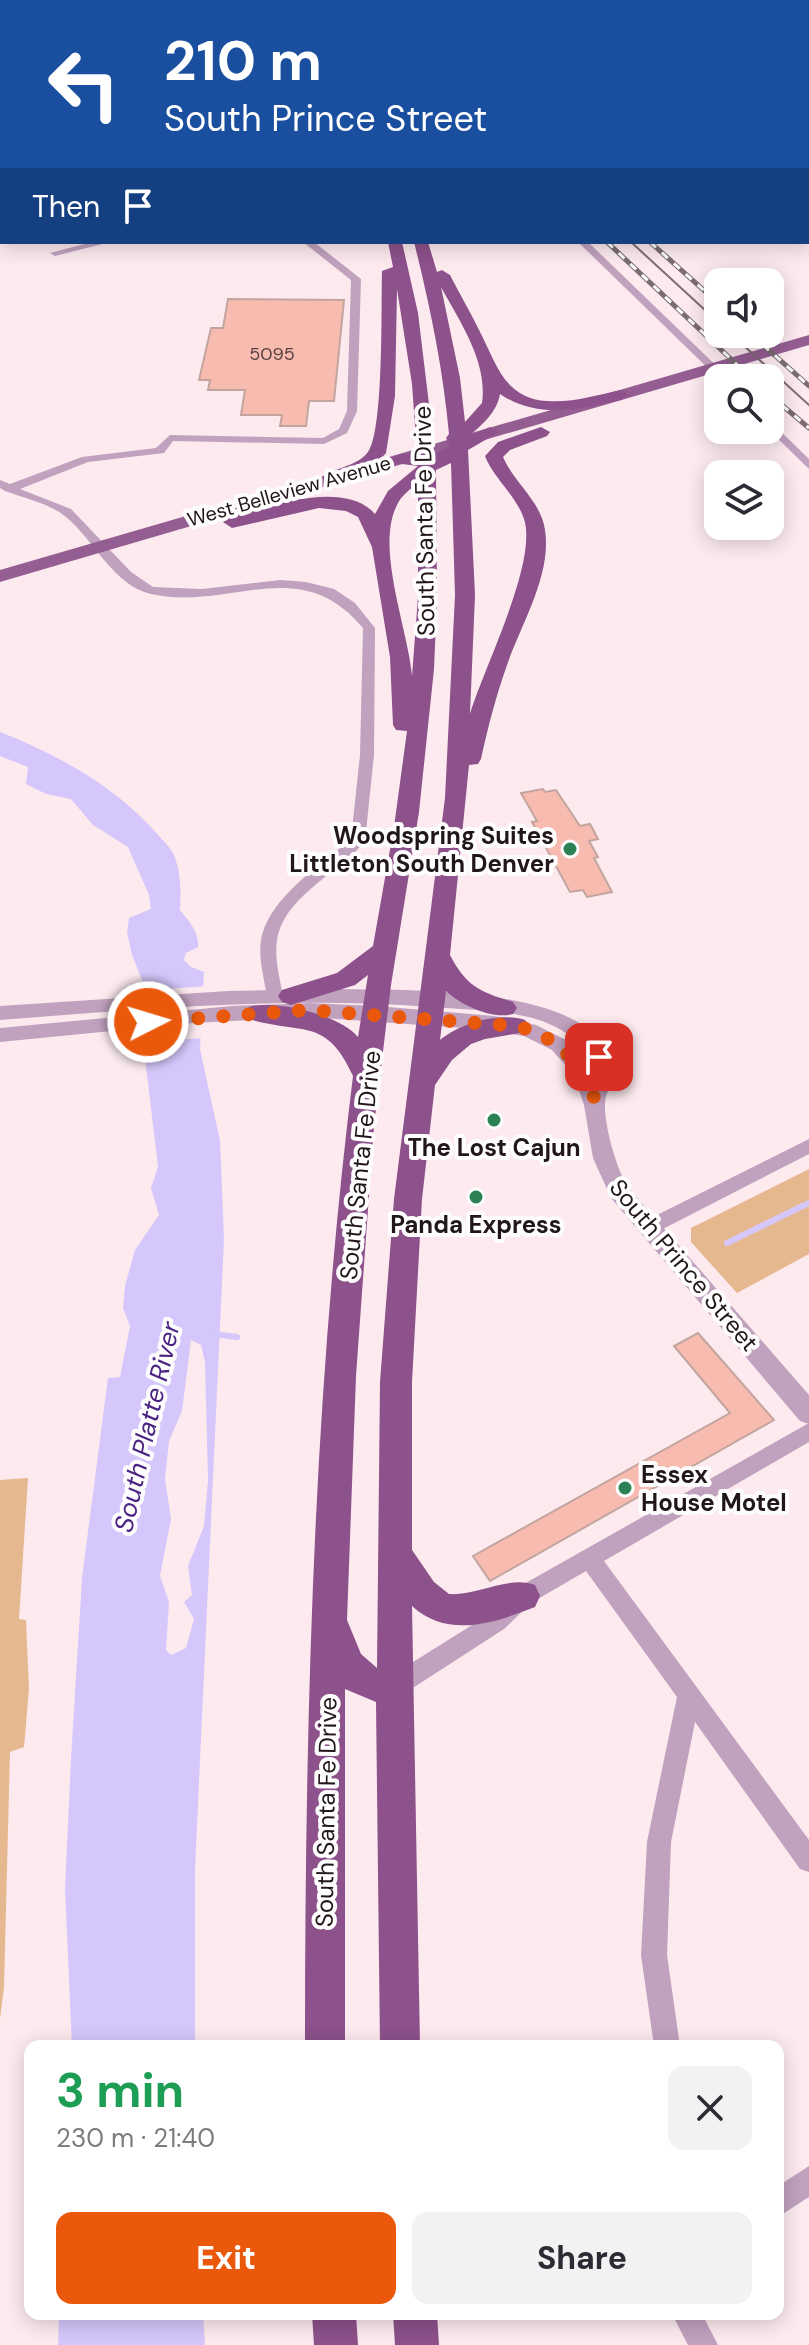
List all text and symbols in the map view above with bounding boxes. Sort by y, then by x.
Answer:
text: 210 m [164,24,322,97]
icon: left [32,32,136,136]
text: South Prince Street [164,95,487,142]
icon: arrive [116,184,160,228]
text: Then [32,187,100,226]
map controls [704,268,784,540]
button: sound [704,268,784,348]
house number: 5095 [249,342,295,366]
button: search [704,364,784,444]
street label: South Santa Fe Drive [406,406,442,636]
street label: West Belleview Avenue [184,449,394,533]
button: layers [704,460,784,540]
place label: Woodspring Suites Littleton South Denver [289,820,554,879]
marker: Woodspring Suites Littleton South Denver [561,840,579,858]
position arrow [106,980,190,1064]
pin [565,1023,633,1091]
icon: arrive [577,1035,621,1079]
street label: South Santa Fe Drive [333,1049,387,1281]
marker: The Lost Cajun [485,1111,503,1129]
place label: The Lost Cajun [407,1132,581,1163]
street label: South Prince Street [603,1172,765,1358]
marker: Panda Express [467,1188,485,1206]
place label: Panda Express [390,1209,562,1240]
water label: South Platte River [106,1317,188,1536]
place label: Essex House Motel [641,1459,787,1518]
marker: Essex House Motel [616,1479,634,1497]
street label: South Santa Fe Drive [308,1697,344,1927]
text: 3 min [56,2059,184,2122]
button: close [668,2066,752,2150]
text: 230 m · 21:40 [56,2121,215,2155]
button: Exit [56,2212,396,2304]
button: Share [412,2212,752,2304]

